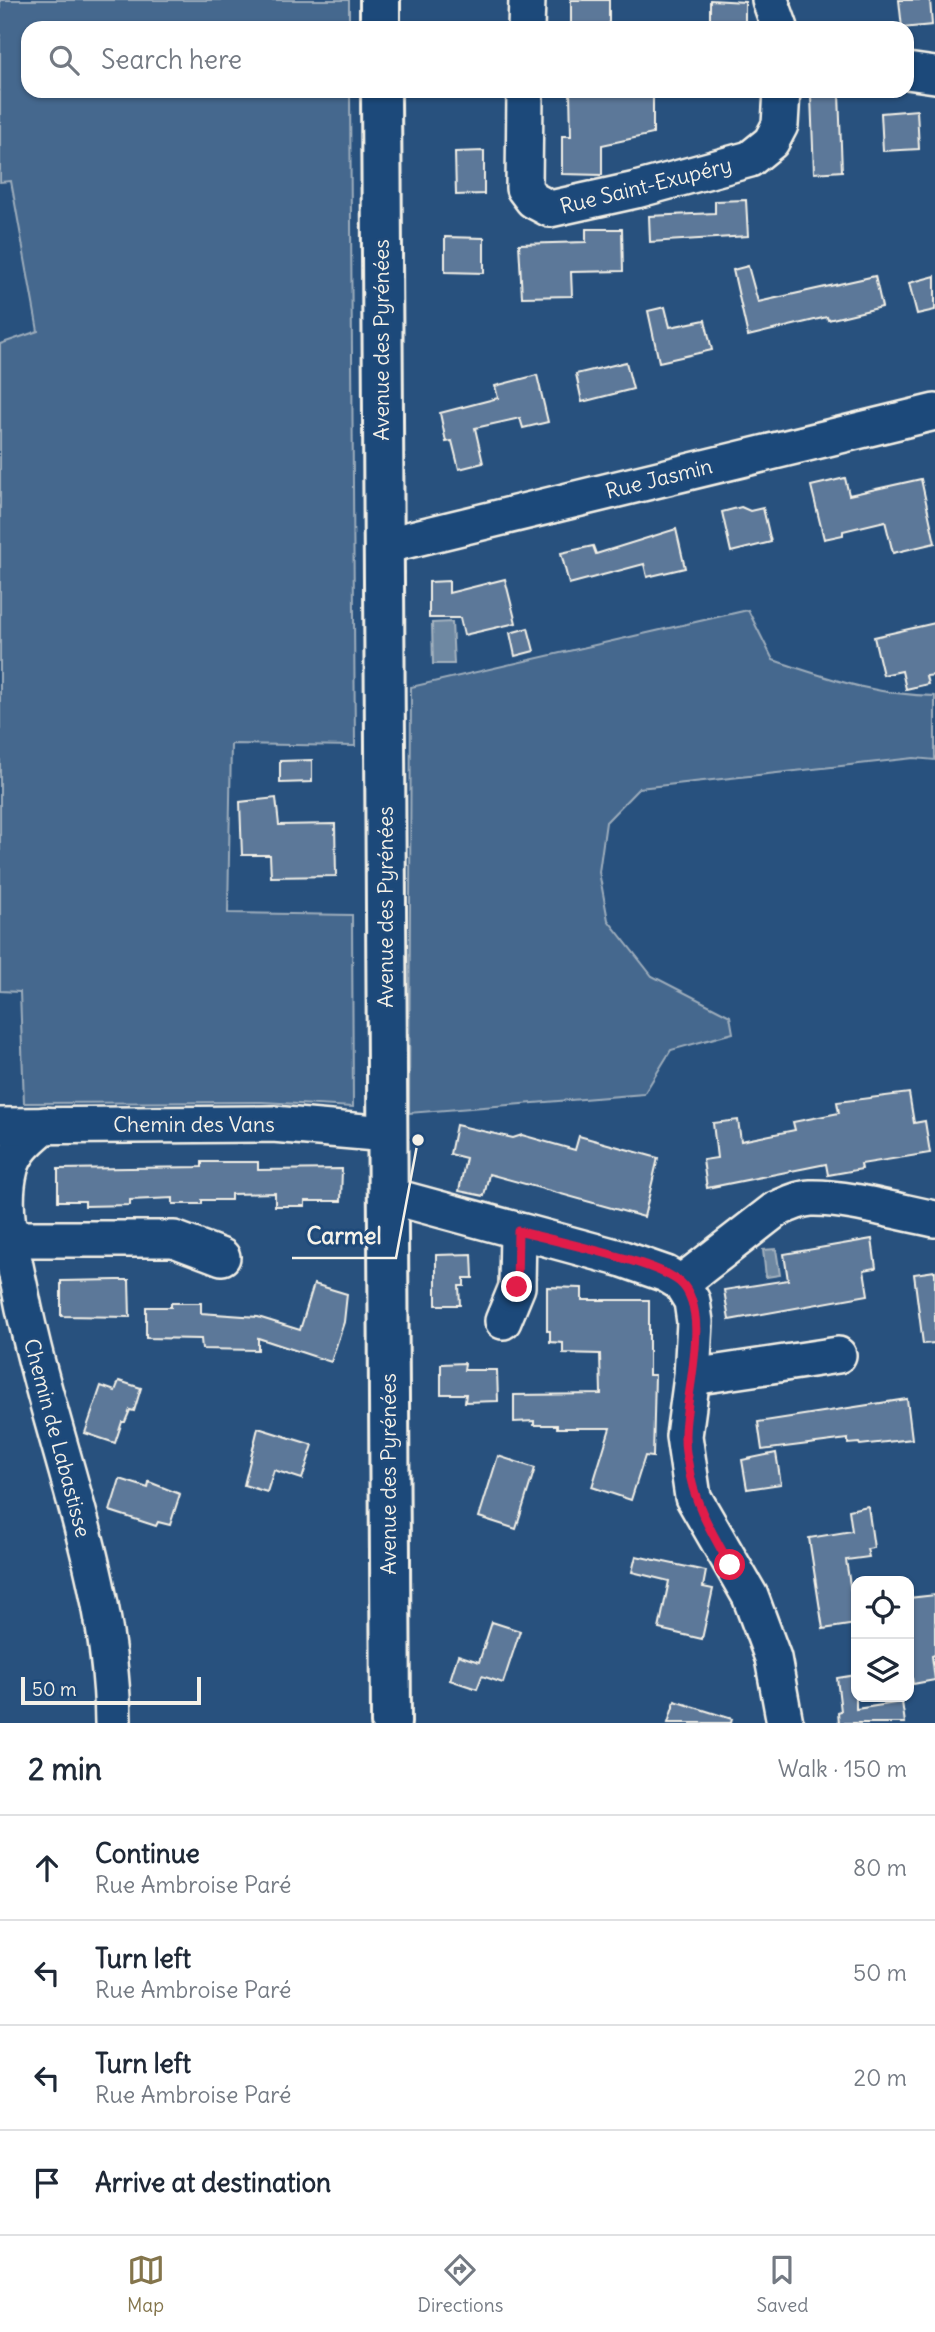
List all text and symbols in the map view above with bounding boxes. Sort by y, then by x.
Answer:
search box [21,21,914,98]
icon: search [45,41,83,79]
text: Search here [101,43,242,76]
street label: Rue Saint-Exupéry [557,151,735,220]
street label: Avenue des Pyrénées [368,239,395,441]
street label: Rue Jasmin [603,452,715,505]
street label: Avenue des Pyrénées [372,806,399,1008]
street label: Chemin des Vans [113,1111,275,1138]
callout: Carmel [292,1214,396,1258]
text: Carmel [306,1221,382,1250]
route end [501,1271,532,1302]
street label: Chemin de Labastisse [18,1336,97,1540]
street label: Avenue des Pyrénées [375,1373,402,1575]
route start [714,1549,745,1580]
map controls [851,1576,914,1702]
button: locate [851,1576,914,1639]
button: layers [851,1639,914,1702]
scale bar [21,1674,201,1706]
text: 50 m [32,1677,77,1701]
text: 2 min [28,1750,102,1788]
text: Walk · 150 m [778,1754,907,1783]
text: Continue [95,1837,200,1870]
icon: ahead [28,1849,66,1887]
text: 80 m [853,1853,907,1882]
text: Rue Ambroise Paré [95,1870,291,1899]
text: Turn left [95,1942,191,1975]
icon: left [28,1954,66,1992]
text: 50 m [853,1958,907,1987]
text: Rue Ambroise Paré [95,1975,291,2004]
text: Turn left [95,2047,191,2080]
icon: left [28,2059,66,2097]
text: 20 m [854,2063,907,2092]
text: Rue Ambroise Paré [95,2080,291,2109]
icon: arrive [28,2164,66,2202]
text: Arrive at destination [95,2166,331,2199]
tab: Map [127,2251,165,2317]
tab: Directions [418,2251,503,2317]
tab: Saved [756,2251,808,2317]

